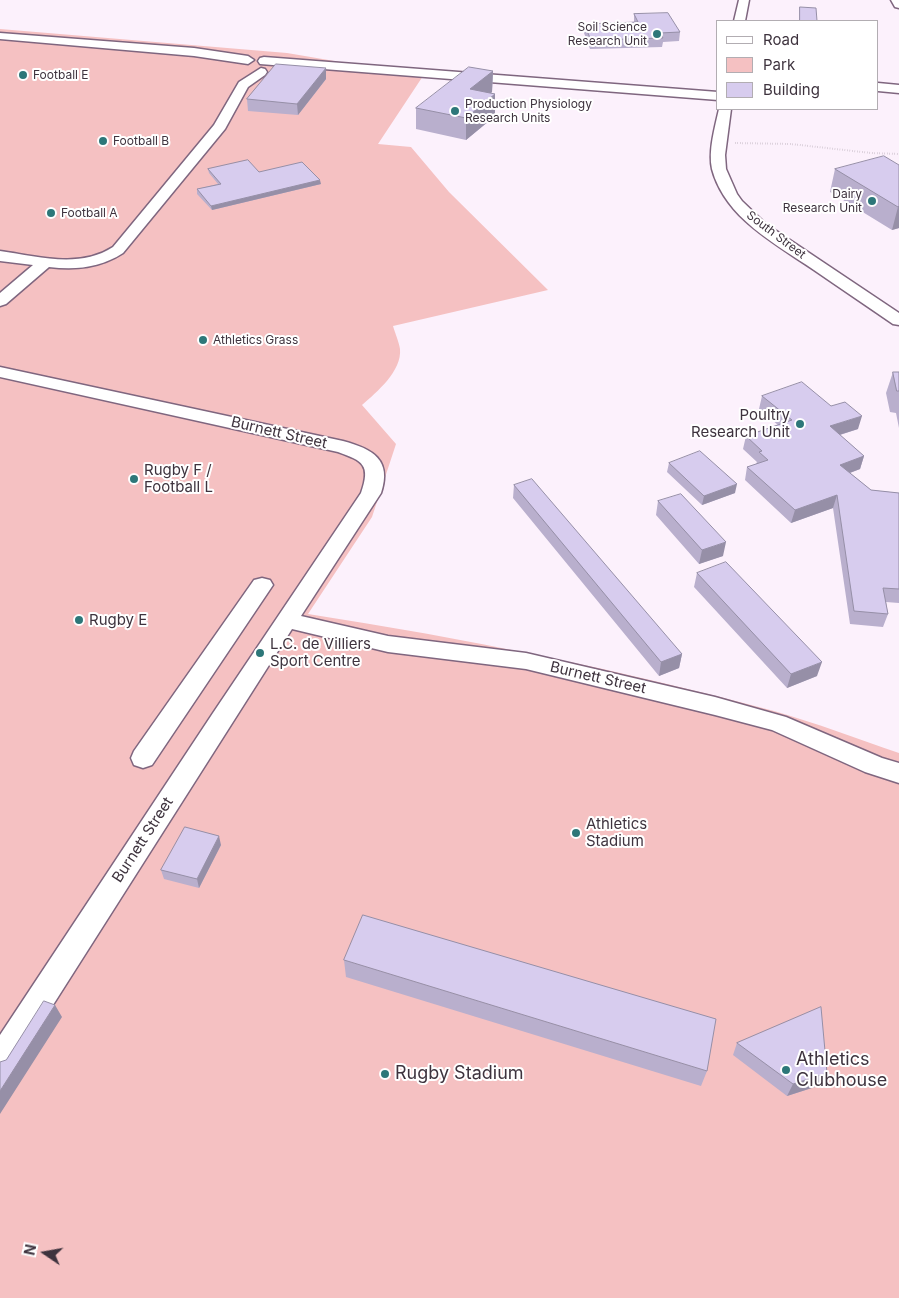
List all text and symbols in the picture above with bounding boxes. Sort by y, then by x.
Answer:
place label: Soil Science Research Unit [568,20,647,48]
legend [716,20,879,110]
marker: Soil Science Research Unit [651,28,663,40]
text: Road [763,30,799,49]
text: Park [763,55,795,74]
place label: Football E [33,68,89,82]
marker: Football E [17,69,29,81]
text: Building [763,80,820,99]
place label: Production Physiology Research Units [465,97,592,125]
marker: Production Physiology Research Units [449,105,461,117]
place label: Football B [113,134,169,148]
marker: Football B [97,135,109,147]
place label: Dairy Research Unit [783,187,862,215]
marker: Dairy Research Unit [866,195,878,207]
place label: Football A [61,206,118,220]
marker: Football A [45,207,57,219]
street label: South Street [744,208,808,262]
place label: Athletics Grass [213,333,298,347]
marker: Athletics Grass [197,334,209,346]
place label: Poultry Research Unit [691,406,790,441]
street label: Burnett Street [229,413,329,453]
marker: Poultry Research Unit [794,418,806,430]
place label: Rugby F / Football L [144,461,213,496]
marker: Rugby F / Football L [128,473,140,485]
place label: Rugby E [89,611,147,629]
marker: Rugby E [73,614,85,626]
place label: L.C. de Villiers Sport Centre [270,635,371,670]
marker: L.C. de Villiers Sport Centre [254,647,266,659]
street label: Burnett Street [548,658,648,698]
street label: Burnett Street [109,794,177,886]
place label: Athletics Stadium [586,815,647,850]
marker: Athletics Stadium [570,827,582,839]
place label: Athletics Clubhouse [796,1049,887,1092]
place label: Rugby Stadium [395,1063,524,1085]
marker: Athletics Clubhouse [780,1064,792,1076]
marker: Rugby Stadium [379,1068,391,1080]
north arrow [20,1228,70,1278]
text: N [20,1243,39,1257]

